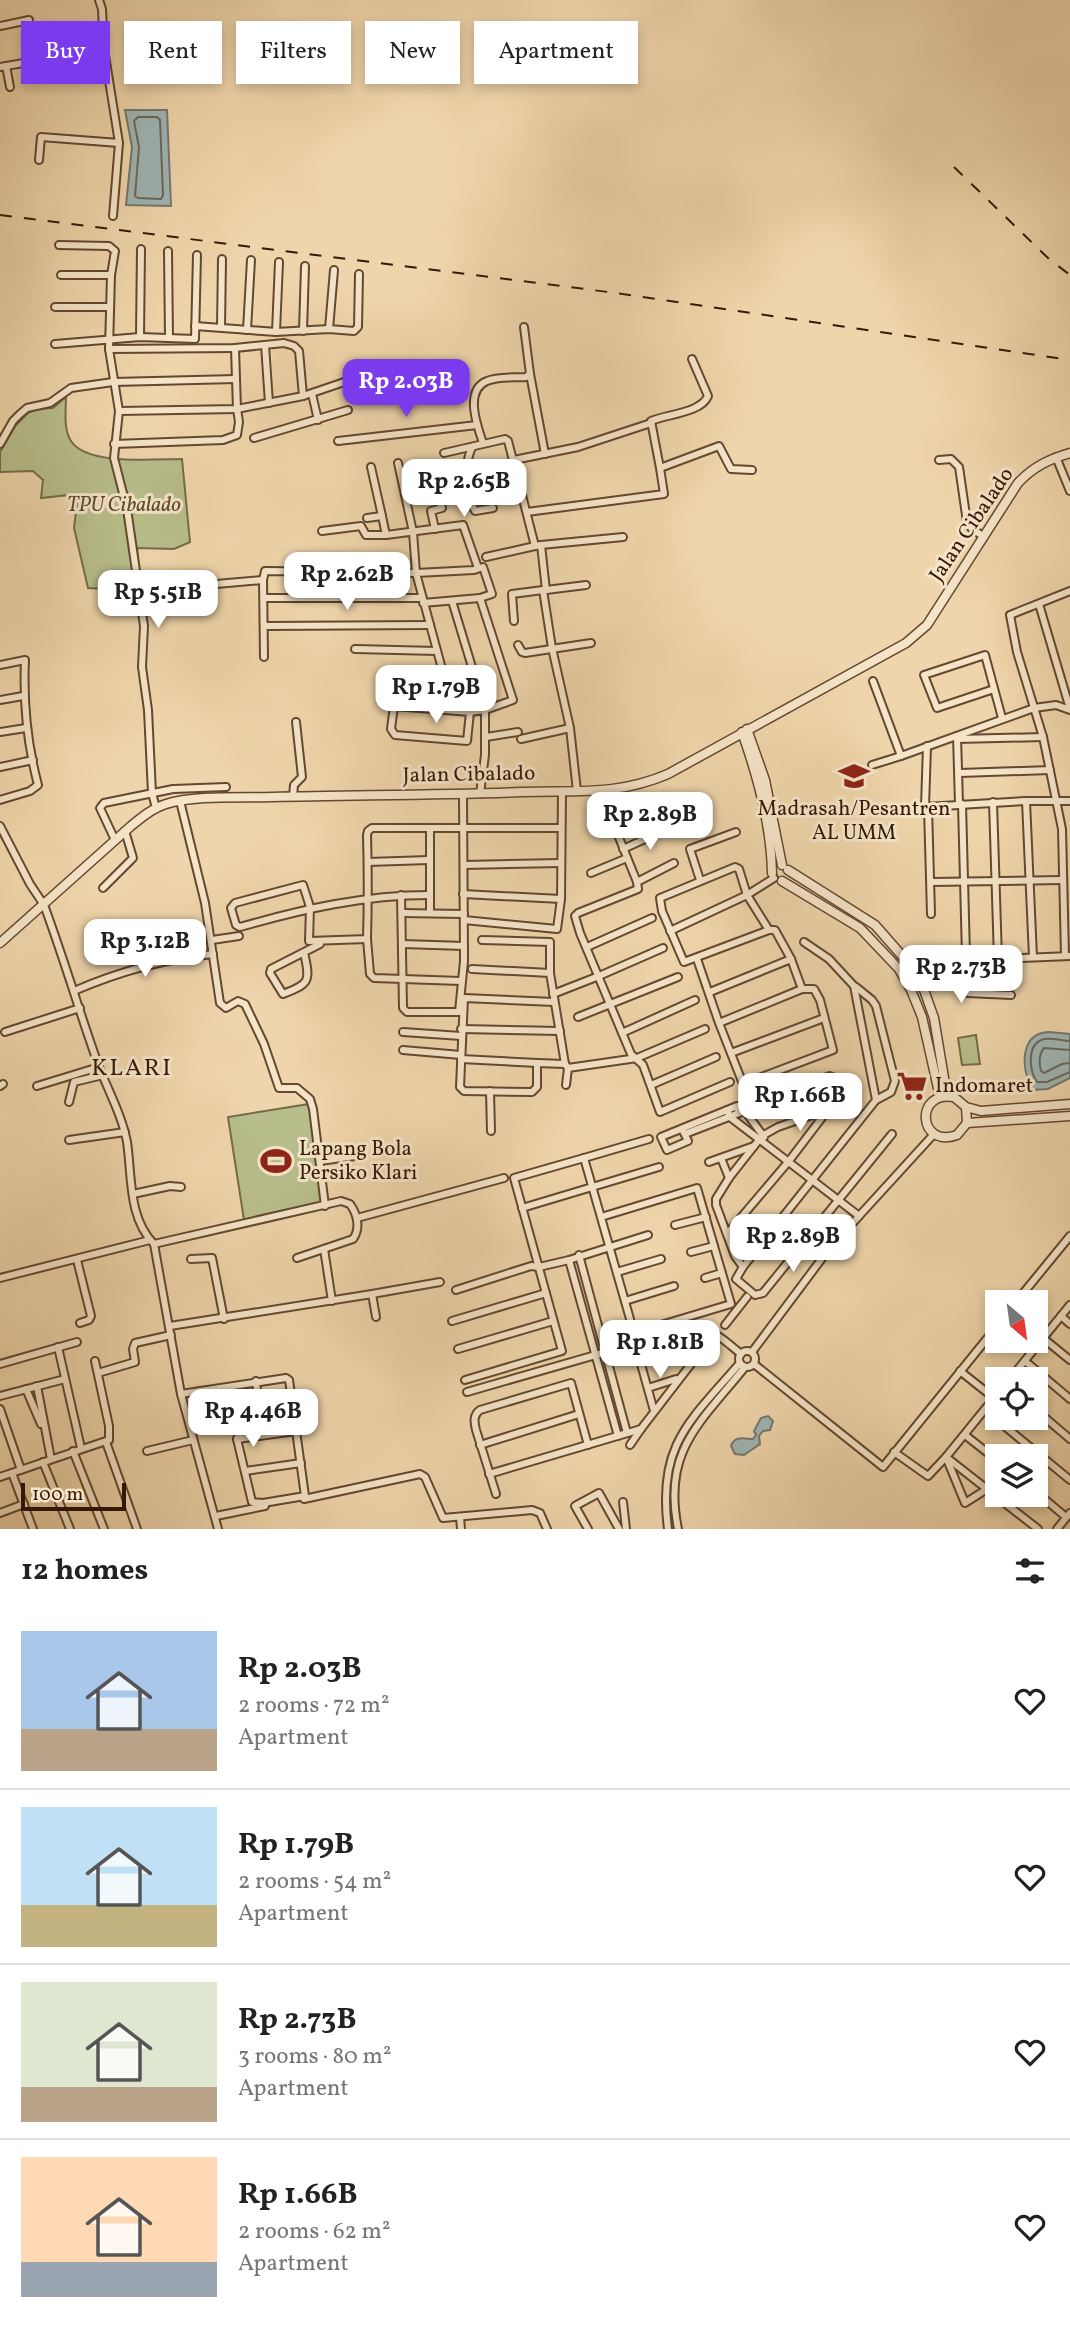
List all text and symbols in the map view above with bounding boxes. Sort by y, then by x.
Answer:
chip: Buy [21,21,110,84]
chip: Rent [124,21,222,84]
chip: Filters [236,21,351,84]
chip: New [365,21,460,84]
chip: Apartment [474,21,638,84]
pin: Rp 2.03B [334,360,478,419]
text: Rp 2.03B [359,366,453,398]
pin: Rp 2.65B [392,460,536,519]
street label: Jalan Cibalado [923,462,1021,588]
text: Rp 2.65B [418,466,510,498]
park label: TPU Cibalado [67,491,181,520]
pin: Rp 2.62B [275,552,419,612]
text: Rp 2.62B [300,559,394,591]
pin: Rp 5.51B [86,570,230,630]
text: Rp 5.51B [114,577,202,609]
pin: Rp 1.79B [364,666,508,725]
text: Rp 1.79B [392,672,480,704]
street label: Jalan Cibalado [402,759,536,791]
school or university icon: Madrasah/Pesantren AL UMM [837,759,871,793]
pin: Rp 2.89B [578,792,722,852]
place label: Madrasah/Pesantren AL UMM [757,795,951,848]
text: Rp 2.89B [603,799,697,831]
pin: Rp 3.12B [73,920,217,979]
text: Rp 3.12B [100,926,190,958]
pin: Rp 2.73B [889,946,1033,1005]
text: Rp 2.73B [916,952,1006,984]
district label: KLARI [91,1052,173,1086]
supermarket icon: Indomaret [895,1069,929,1103]
place label: Indomaret [935,1072,1033,1101]
pin: Rp 1.66B [728,1074,872,1133]
text: Rp 1.66B [754,1080,846,1112]
place label: Lapang Bola Persiko Klari [299,1135,417,1188]
sports icon: Lapang Bola Persiko Klari [259,1144,293,1178]
pin: Rp 2.89B [721,1214,865,1274]
text: Rp 2.89B [746,1221,840,1253]
north arrow [985,1290,1048,1353]
map controls [985,1290,1048,1507]
pin: Rp 1.81B [588,1320,732,1380]
text: Rp 1.81B [616,1327,704,1359]
button: locate [985,1367,1048,1430]
pin: Rp 4.46B [181,1390,325,1449]
text: Rp 4.46B [204,1396,302,1428]
button: layers [985,1444,1048,1507]
scale bar [21,1480,126,1512]
text: 100 m [32,1482,83,1508]
text: 12 homes [21,1550,148,1592]
icon: filters [1011,1552,1049,1590]
text: Rp 2.03B [238,1648,362,1690]
icon: home [77,1659,161,1743]
icon: heart [1011,1682,1049,1720]
text: 2 rooms · 72 m² [238,1690,389,1722]
text: Apartment [238,1722,349,1754]
text: Rp 1.79B [238,1824,354,1866]
icon: home [77,1835,161,1919]
icon: heart [1011,1858,1049,1896]
text: 2 rooms · 54 m² [238,1866,391,1898]
text: Apartment [238,1898,349,1930]
text: Rp 2.73B [238,1999,357,2041]
icon: home [77,2010,161,2094]
icon: heart [1011,2033,1049,2071]
text: 3 rooms · 80 m² [238,2041,391,2073]
text: Apartment [238,2073,349,2105]
text: Rp 1.66B [238,2174,358,2216]
icon: home [77,2185,161,2269]
icon: heart [1011,2208,1049,2246]
text: 2 rooms · 62 m² [238,2216,390,2248]
text: Apartment [238,2248,349,2280]

